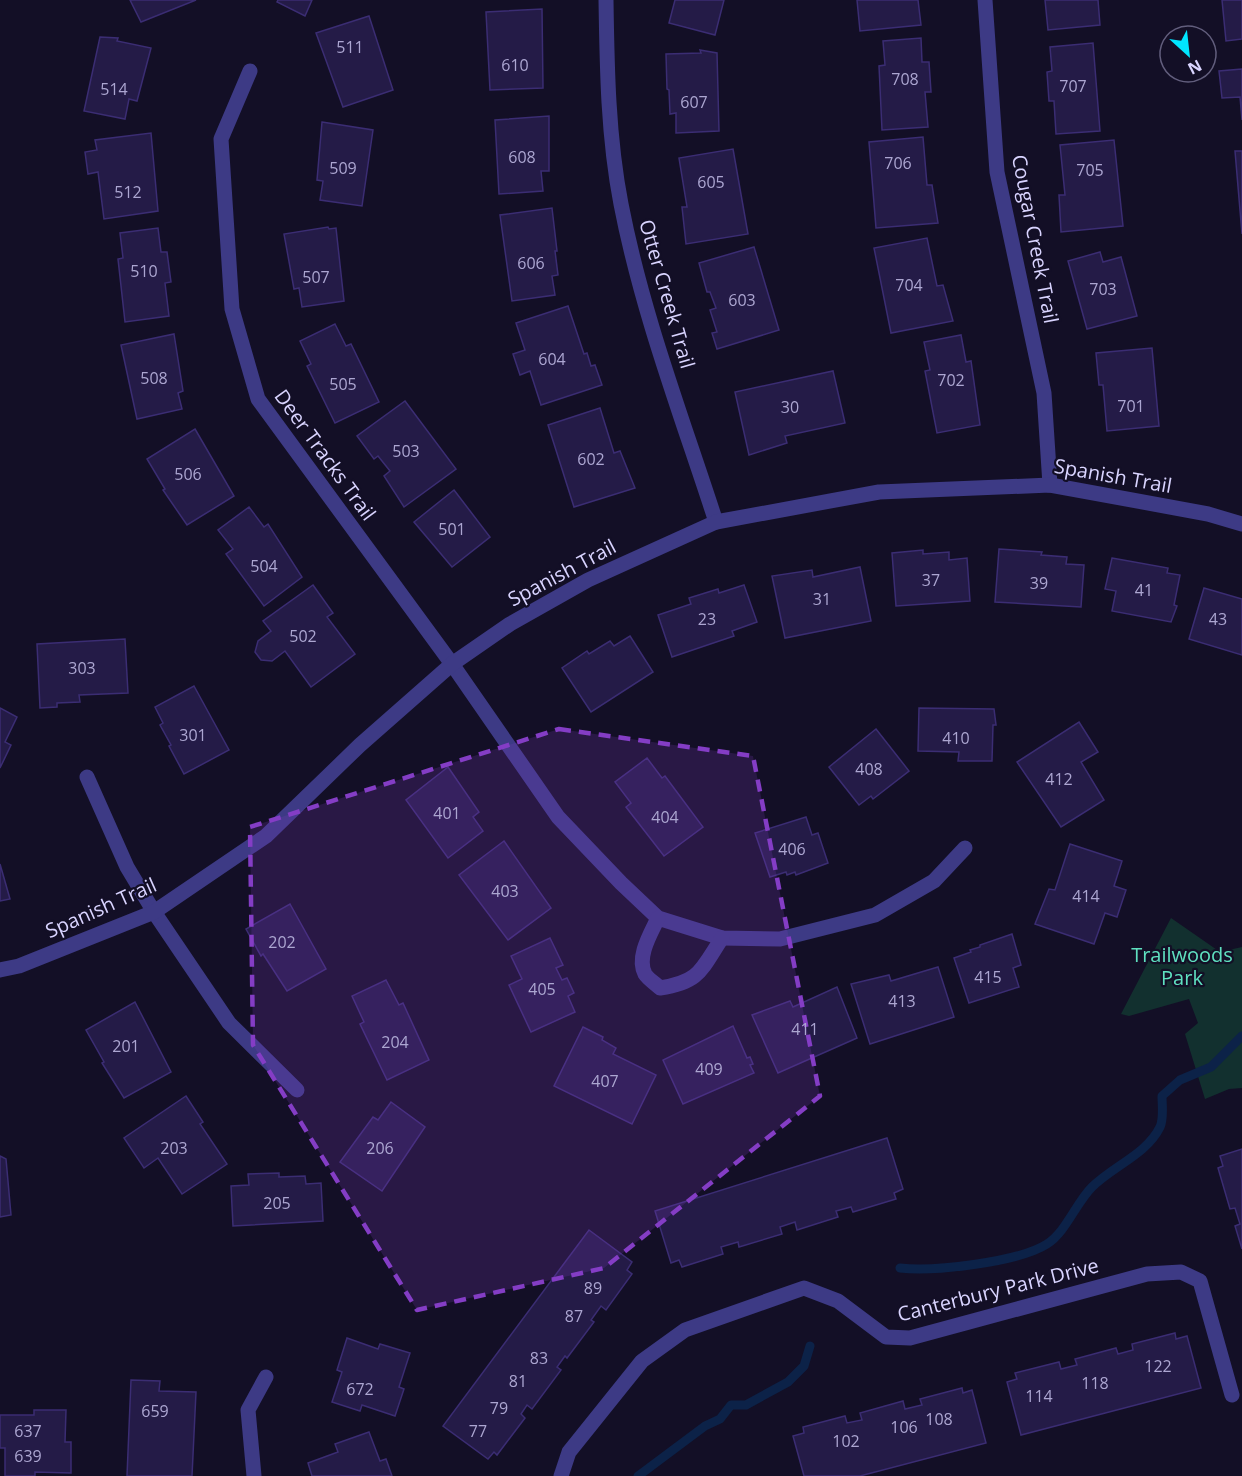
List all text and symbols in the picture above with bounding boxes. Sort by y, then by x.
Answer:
north arrow [1158,24,1218,84]
house number: 511 [336,36,364,58]
house number: 610 [501,54,529,76]
text: N [1184,55,1206,80]
house number: 708 [891,68,919,90]
house number: 707 [1059,75,1087,97]
house number: 514 [100,78,128,100]
house number: 607 [680,91,708,113]
house number: 608 [508,146,536,168]
house number: 706 [884,152,912,174]
street label: Cougar Creek Trail [1006,152,1065,326]
house number: 509 [329,157,357,179]
house number: 705 [1076,159,1104,181]
house number: 605 [697,171,725,193]
house number: 512 [114,181,142,203]
street label: Otter Creek Trail [633,216,702,371]
house number: 606 [517,252,545,274]
house number: 510 [130,260,158,282]
house number: 507 [302,266,330,288]
house number: 704 [895,274,923,296]
house number: 703 [1089,278,1117,300]
house number: 603 [728,289,756,311]
house number: 604 [538,348,566,370]
house number: 508 [140,367,168,389]
house number: 702 [937,369,965,391]
house number: 505 [329,373,357,395]
street label: Deer Tracks Trail [269,384,382,526]
house number: 701 [1117,395,1145,417]
house number: 30 [781,396,799,418]
house number: 503 [392,440,420,462]
house number: 602 [577,448,605,470]
street label: Spanish Trail [1052,452,1174,499]
house number: 506 [174,463,202,485]
house number: 501 [438,518,466,540]
street label: Spanish Trail [503,533,621,612]
house number: 504 [250,555,278,577]
house number: 37 [922,569,940,591]
house number: 39 [1030,572,1048,594]
house number: 41 [1135,579,1153,601]
house number: 31 [813,588,831,610]
house number: 23 [698,608,716,630]
house number: 43 [1209,608,1227,630]
house number: 502 [289,625,317,647]
house number: 303 [68,657,96,679]
house number: 301 [179,724,207,746]
house number: 410 [942,727,970,749]
house number: 408 [855,758,883,780]
house number: 412 [1045,768,1073,790]
house number: 401 [433,802,461,824]
house number: 404 [651,806,679,828]
house number: 406 [778,838,806,860]
street label: Spanish Trail [41,871,161,944]
house number: 403 [491,880,519,902]
house number: 414 [1072,885,1100,907]
house number: 202 [268,931,296,953]
park label: Trailwoods Park [1131,941,1233,991]
house number: 415 [974,966,1002,988]
house number: 405 [528,978,556,1000]
house number: 413 [888,990,916,1012]
house number: 411 [791,1018,819,1040]
house number: 204 [381,1031,409,1053]
house number: 201 [112,1035,140,1057]
house number: 409 [695,1058,723,1080]
house number: 407 [591,1070,619,1092]
house number: 203 [160,1137,188,1159]
house number: 206 [366,1137,394,1159]
house number: 205 [263,1192,291,1214]
street label: Canterbury Park Drive [894,1251,1101,1328]
house number: 89 [584,1277,602,1299]
house number: 87 [565,1305,583,1327]
house number: 83 [530,1347,548,1369]
house number: 122 [1144,1355,1172,1377]
house number: 81 [509,1370,527,1392]
house number: 118 [1081,1372,1109,1394]
house number: 672 [346,1378,374,1400]
house number: 114 [1025,1385,1053,1407]
house number: 79 [490,1397,508,1419]
house number: 659 [141,1400,169,1422]
house number: 108 [925,1408,953,1430]
house number: 106 [890,1416,918,1438]
house number: 637 [14,1420,42,1442]
house number: 77 [469,1420,487,1442]
house number: 102 [832,1430,860,1452]
house number: 639 [14,1445,42,1467]

